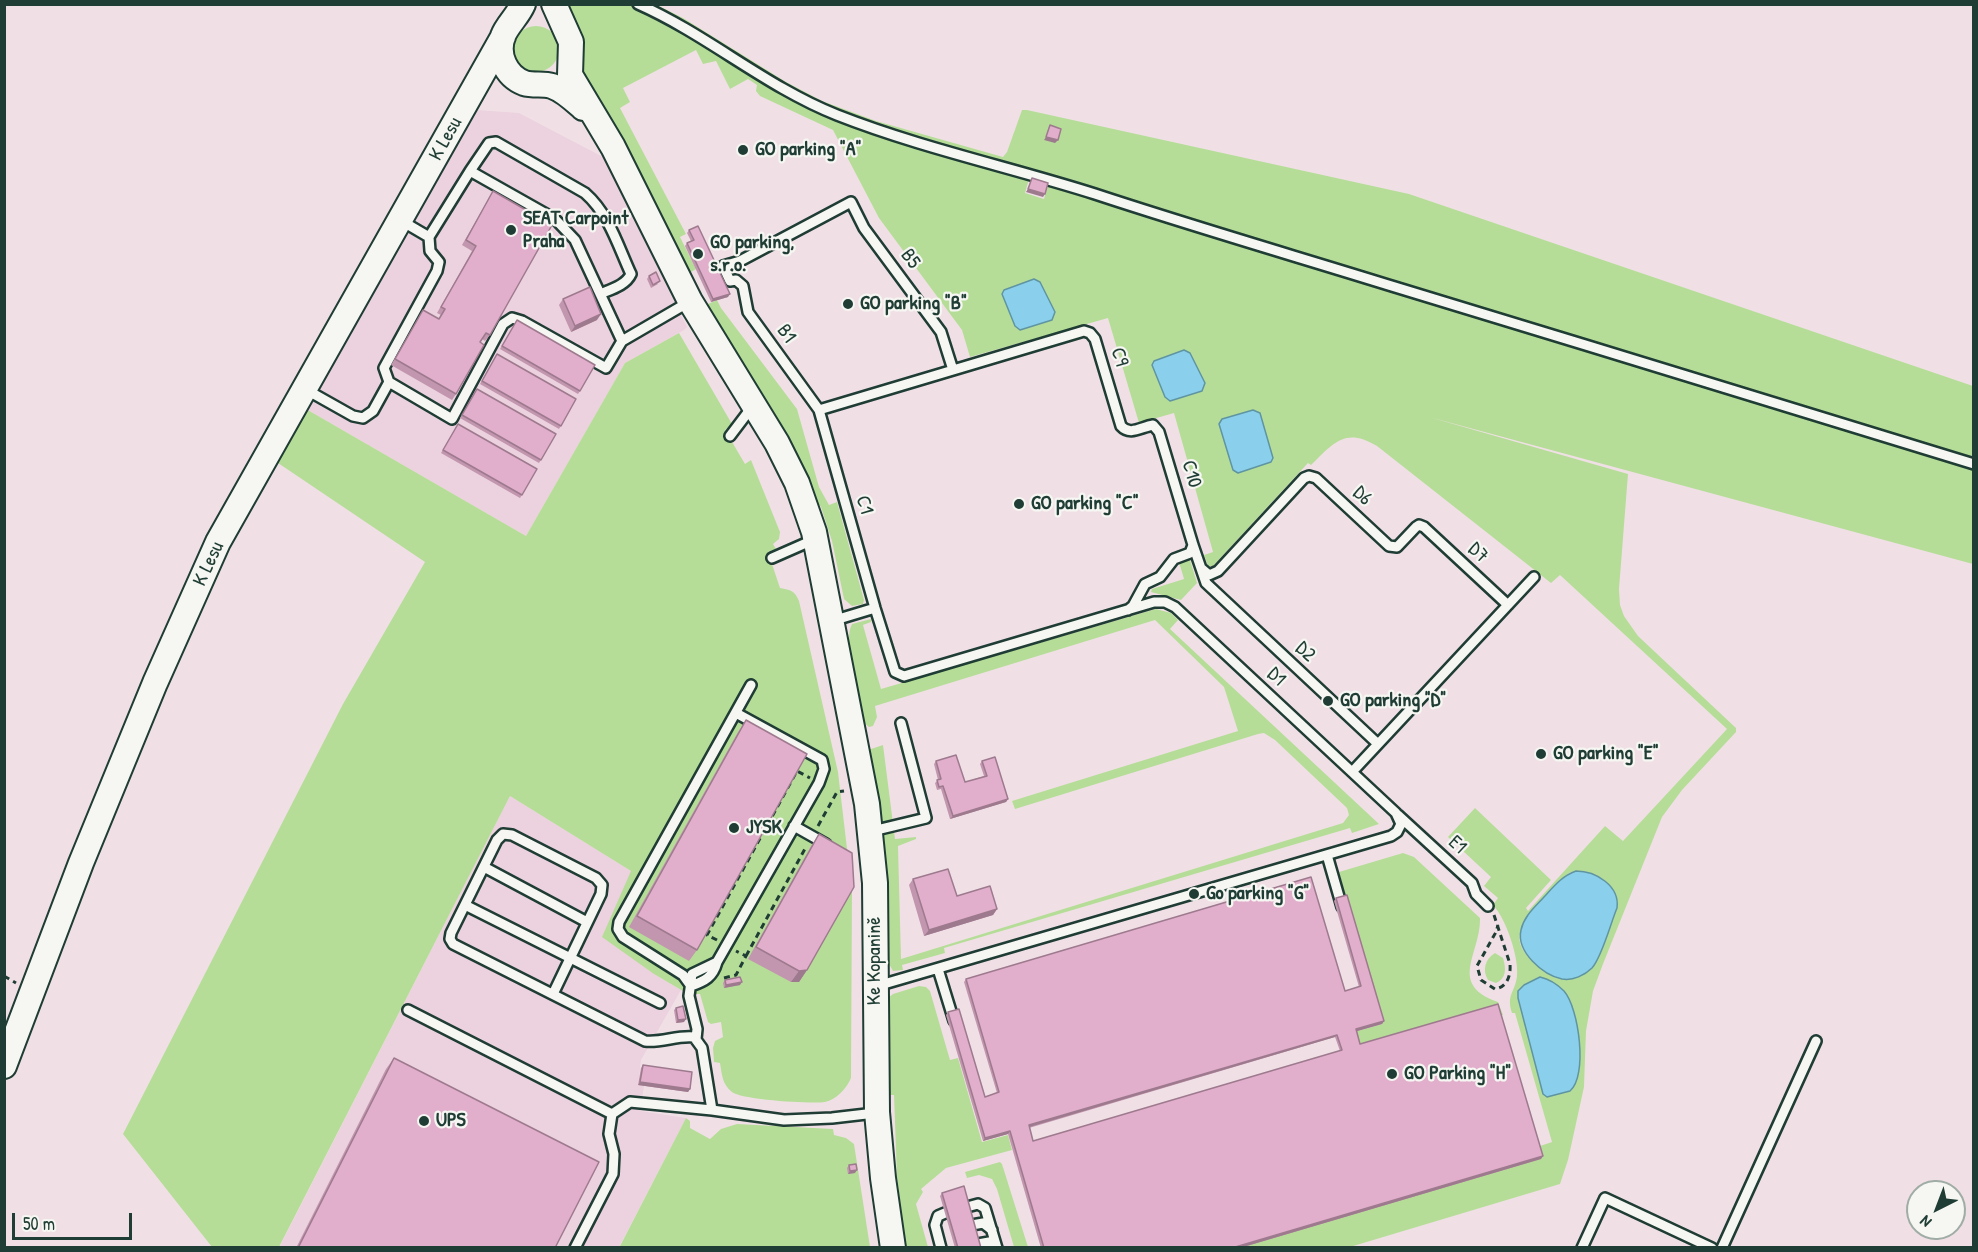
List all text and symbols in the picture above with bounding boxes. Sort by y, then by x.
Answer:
street label: K Lesu [424,113,468,165]
place label: GO parking "A" [755,138,862,162]
marker: GO parking "A" [736,143,750,157]
place label: SEAT Carpoint Praha [523,207,628,254]
marker: SEAT Carpoint Praha [504,223,518,237]
place label: GO parking, s.r.o. [710,231,794,278]
street label: B5 [895,244,925,274]
marker: GO parking, s.r.o. [691,247,705,261]
place label: GO parking "B" [860,292,967,316]
marker: GO parking "B" [841,297,855,311]
street label: B1 [771,320,801,348]
street label: C9 [1105,345,1133,369]
street label: C10 [1176,458,1206,490]
street label: D6 [1347,481,1377,511]
place label: GO parking "C" [1031,492,1139,516]
street label: C1 [850,493,878,517]
marker: GO parking "C" [1012,497,1026,511]
street label: K Lesu [188,538,230,590]
street label: D7 [1463,538,1493,568]
street label: D2 [1290,637,1320,667]
street label: D1 [1262,663,1290,691]
place label: GO parking "D" [1340,689,1446,713]
marker: GO parking "D" [1321,694,1335,708]
place label: GO parking "E" [1553,742,1659,766]
marker: GO parking "E" [1534,747,1548,761]
place label: JYSK [746,816,782,840]
marker: JYSK [727,821,741,835]
street label: E1 [1443,831,1471,859]
place label: Go parking "G" [1206,882,1309,906]
marker: Go parking "G" [1187,887,1201,901]
street label: Ke Kopanině [863,917,887,1005]
place label: GO Parking "H" [1404,1062,1511,1086]
marker: GO Parking "H" [1385,1067,1399,1081]
place label: UPS [436,1109,466,1133]
marker: UPS [417,1114,431,1128]
north arrow [1906,1180,1966,1240]
scale bar [15,1201,135,1239]
text: 50 m [23,1211,55,1236]
text: N [1915,1211,1936,1233]

